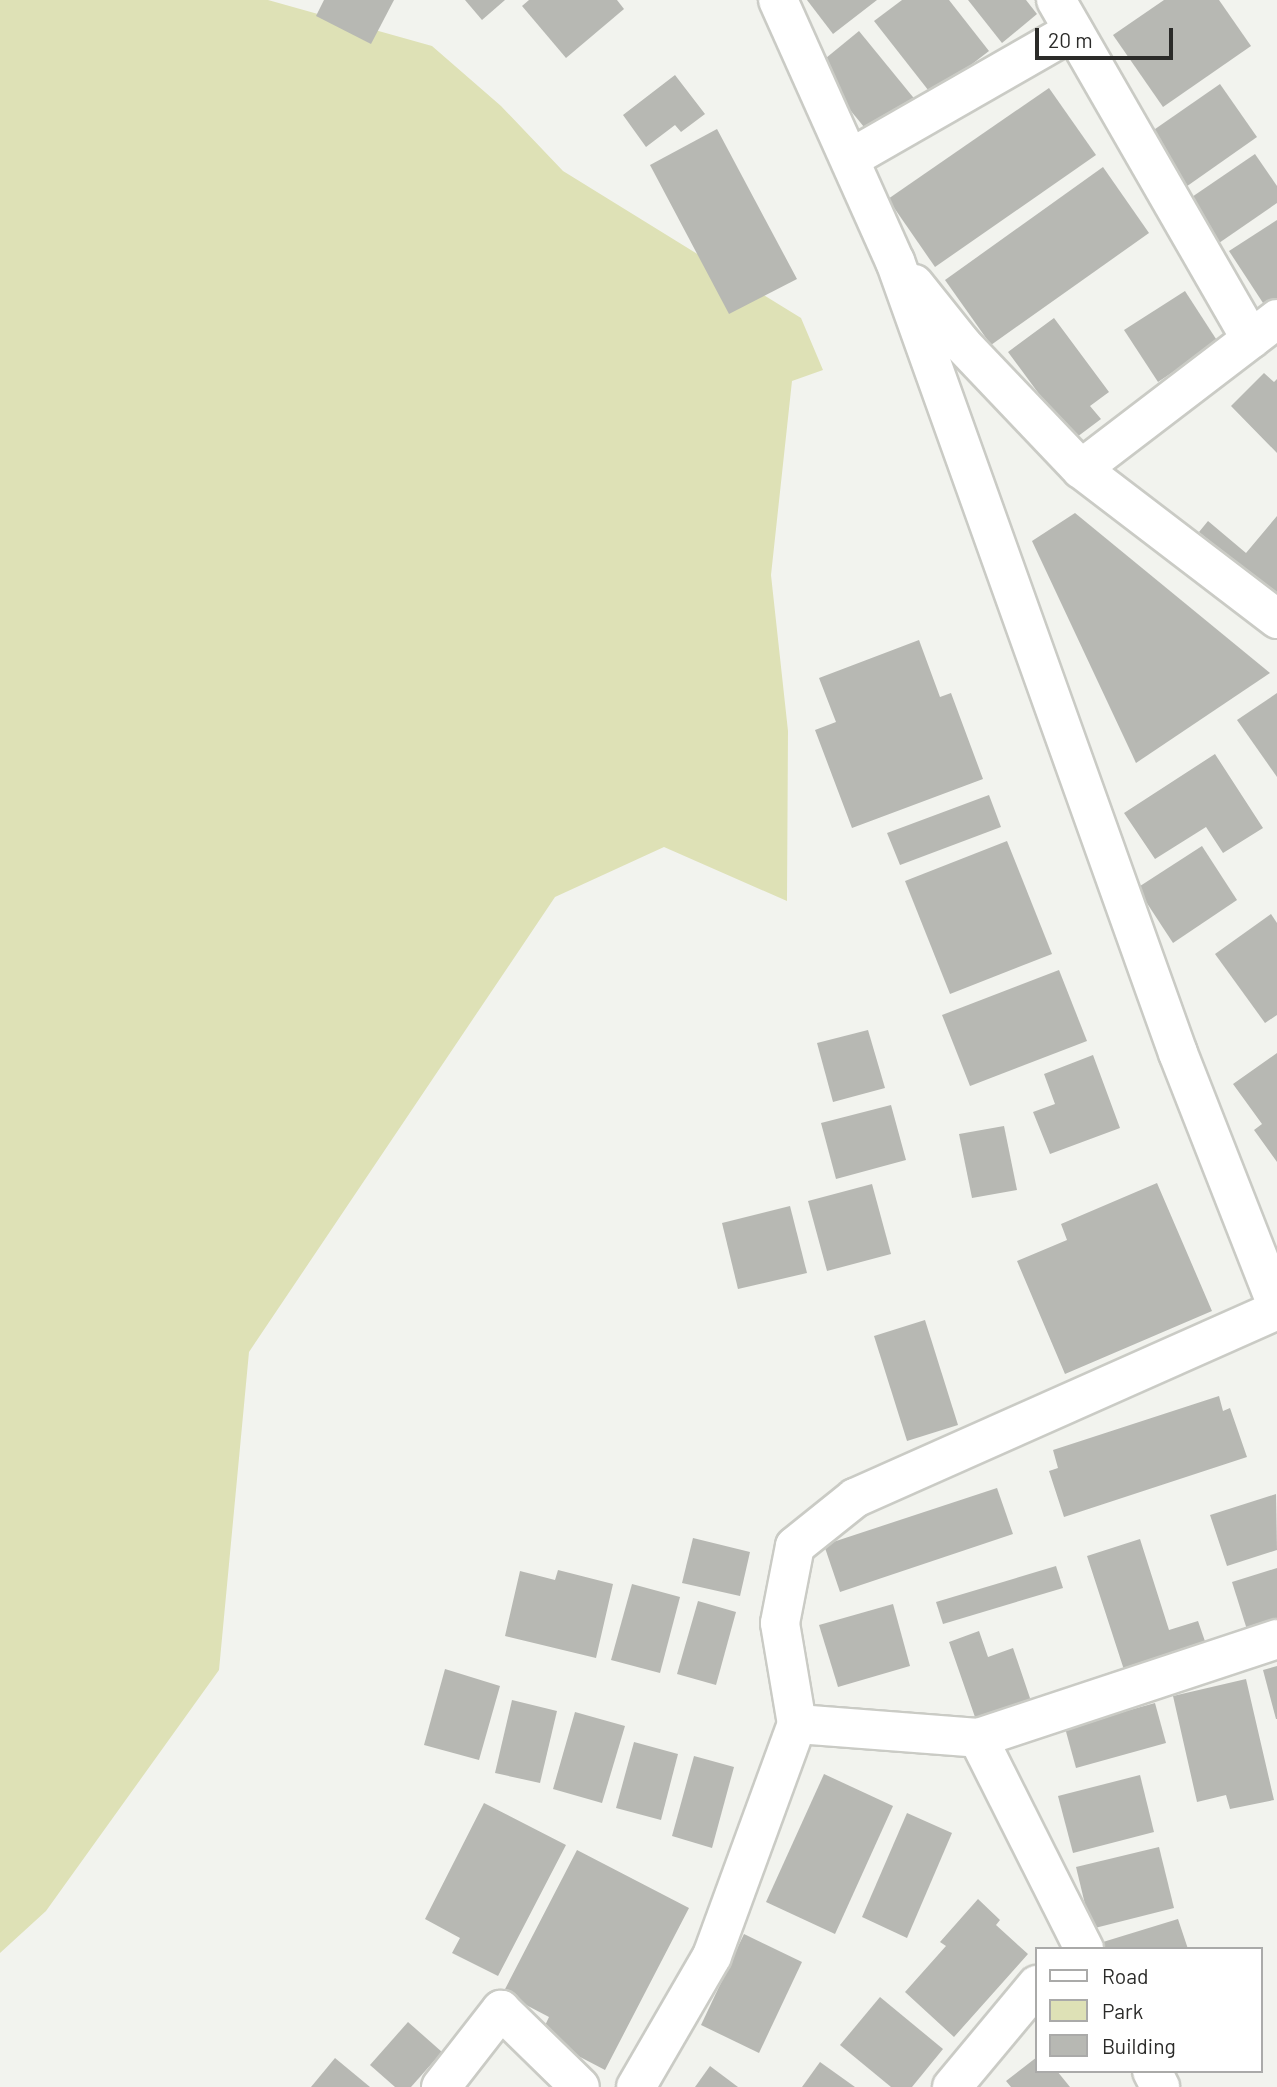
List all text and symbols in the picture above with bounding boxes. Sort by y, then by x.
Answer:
scale bar [1039,14,1177,58]
text: 20 m [1048,27,1093,52]
legend [1036,1947,1263,2073]
text: Road [1102,1963,1148,1988]
text: Park [1102,1998,1143,2023]
text: Building [1102,2033,1176,2058]

